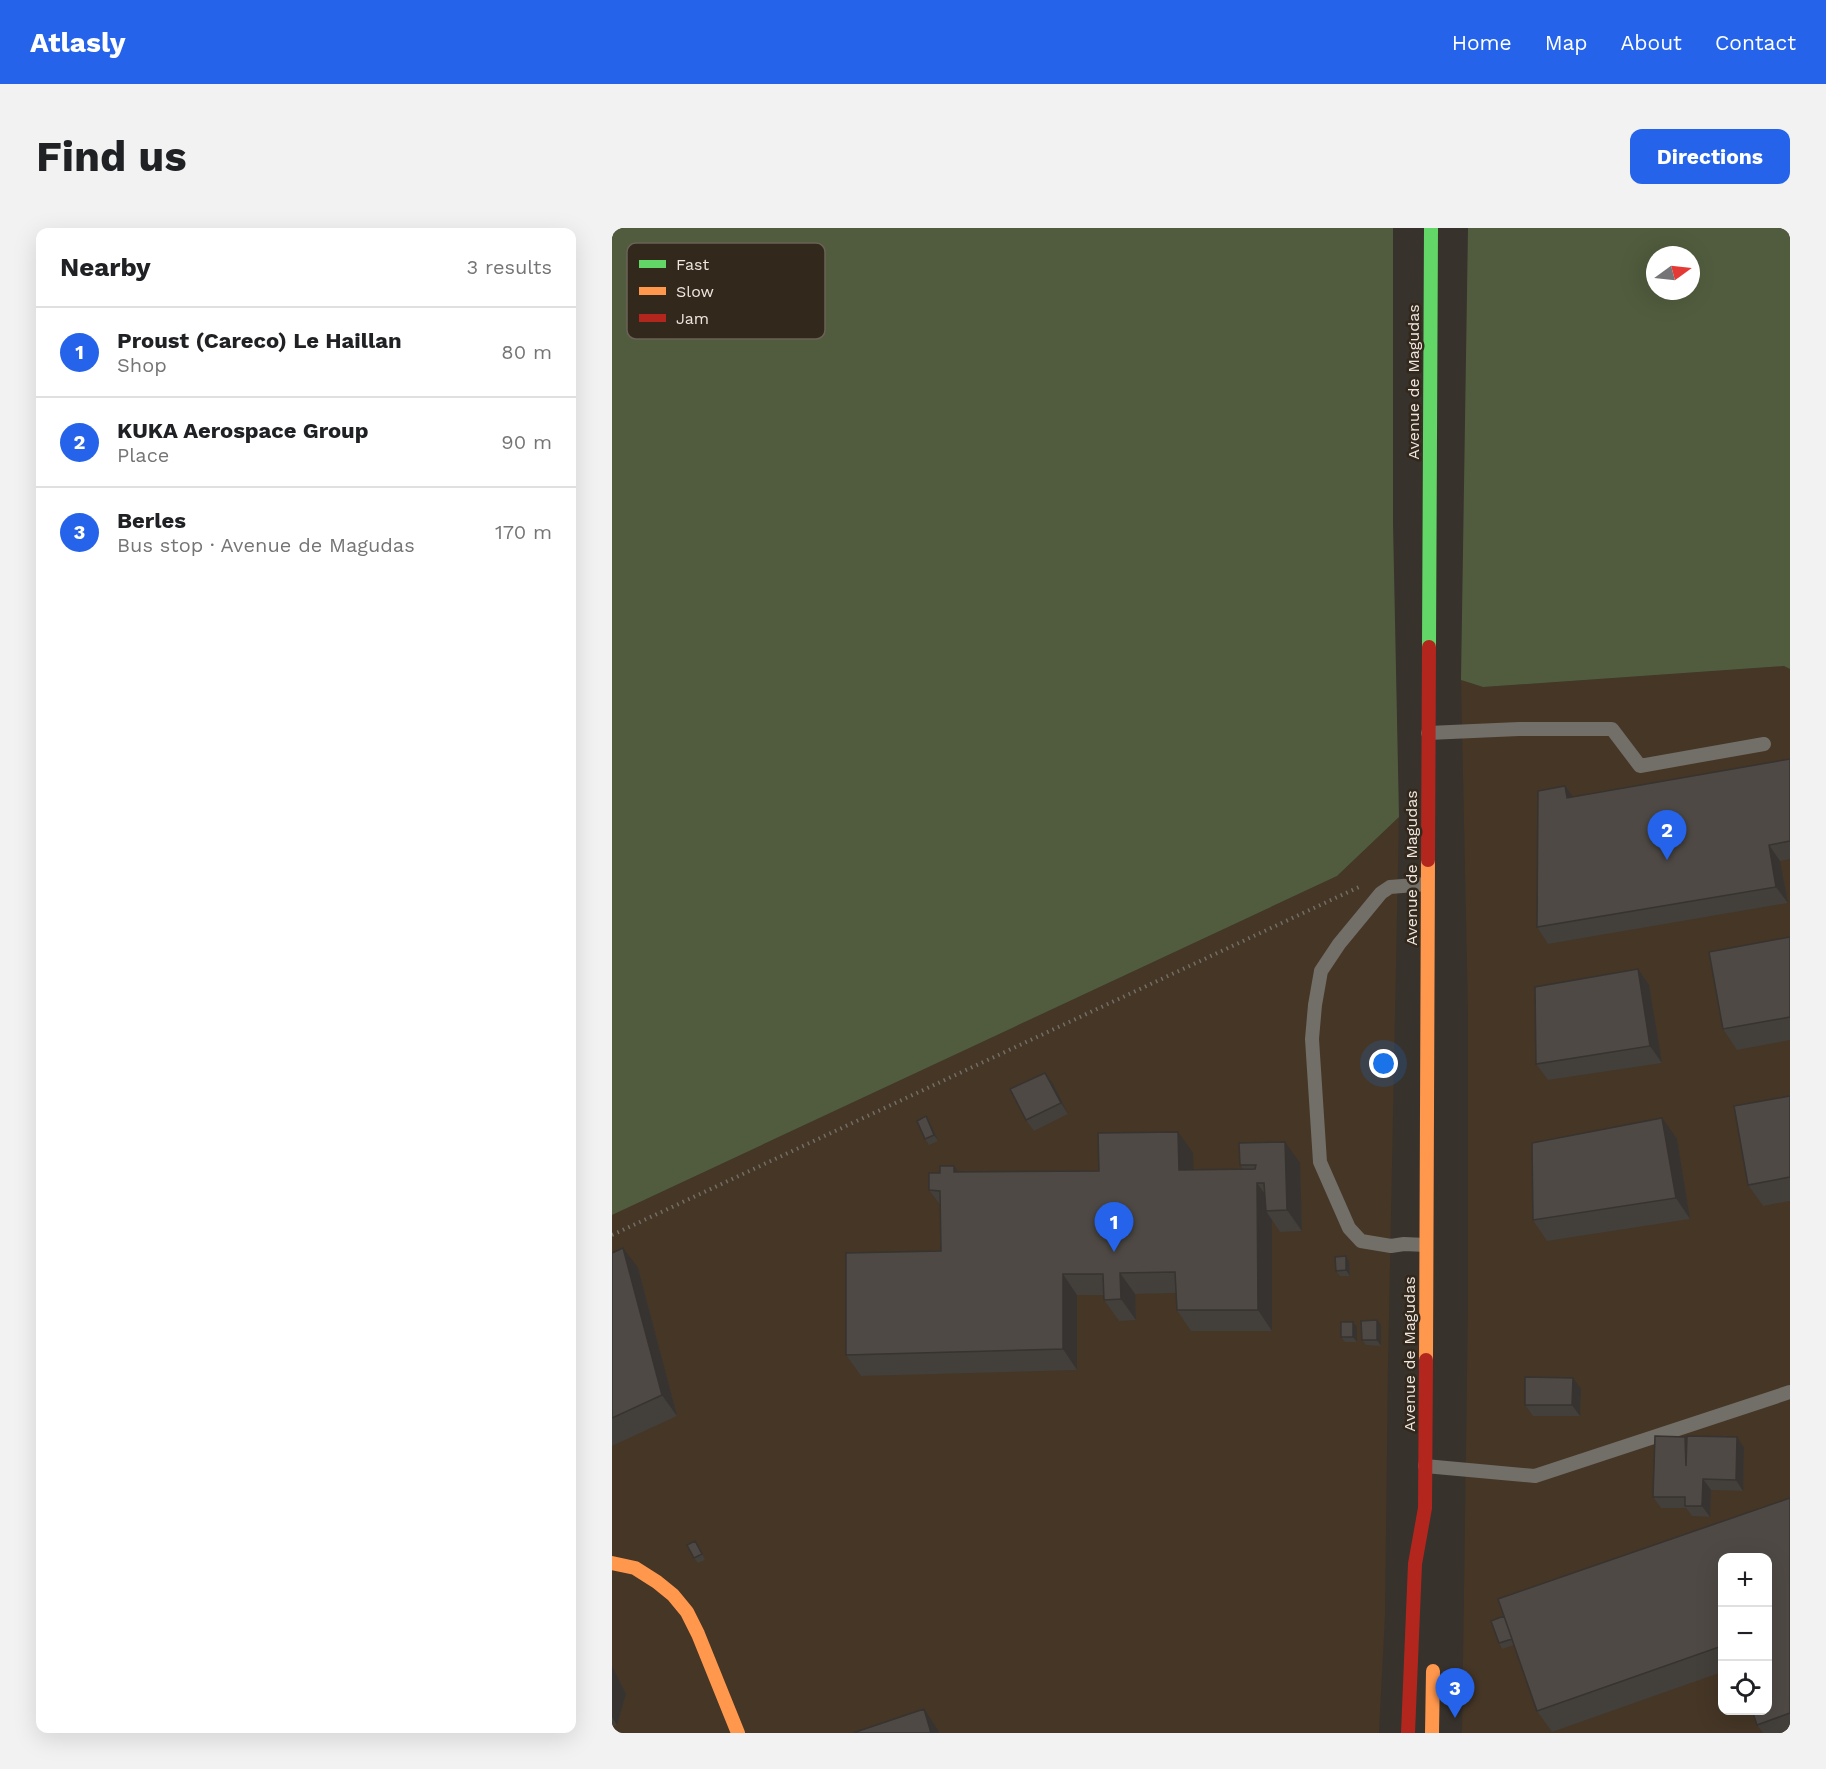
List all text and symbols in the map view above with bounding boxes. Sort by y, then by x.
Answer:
text: Atlasly [30,26,125,59]
text: Home [1452,30,1512,55]
text: Map [1545,30,1588,55]
text: About [1621,30,1682,55]
text: Contact [1715,30,1796,55]
button: Directions [1630,129,1790,184]
text: Find us [36,132,187,181]
legend [627,243,825,339]
north arrow [1646,246,1700,300]
text: Nearby [60,252,151,282]
text: 3 results [467,255,552,279]
text: Fast [676,255,709,274]
text: Slow [676,282,714,301]
street label: Avenue de Magudas [1404,304,1423,460]
text: Jam [676,309,709,328]
text: Proust (Careco) Le Haillan [117,328,402,353]
text: 1 [75,340,84,364]
text: 80 m [501,340,552,364]
text: Shop [117,353,167,377]
text: KUKA Aerospace Group [117,418,369,443]
text: 2 [74,430,85,454]
text: 90 m [501,430,552,454]
text: Place [117,443,169,467]
text: Berles [117,508,186,533]
text: 3 [74,520,85,544]
text: 170 m [495,520,552,544]
text: Bus stop · Avenue de Magudas [117,533,415,557]
street label: Avenue de Magudas [1402,790,1421,946]
pin: 2 [1648,810,1686,860]
your location [1369,1049,1398,1078]
pin: 1 [1094,1202,1134,1252]
street label: Avenue de Magudas [1400,1276,1419,1432]
map controls [1718,1553,1772,1715]
button: + [1718,1553,1772,1607]
button: − [1718,1607,1772,1661]
button: locate [1718,1661,1772,1715]
pin: 3 [1436,1668,1474,1718]

